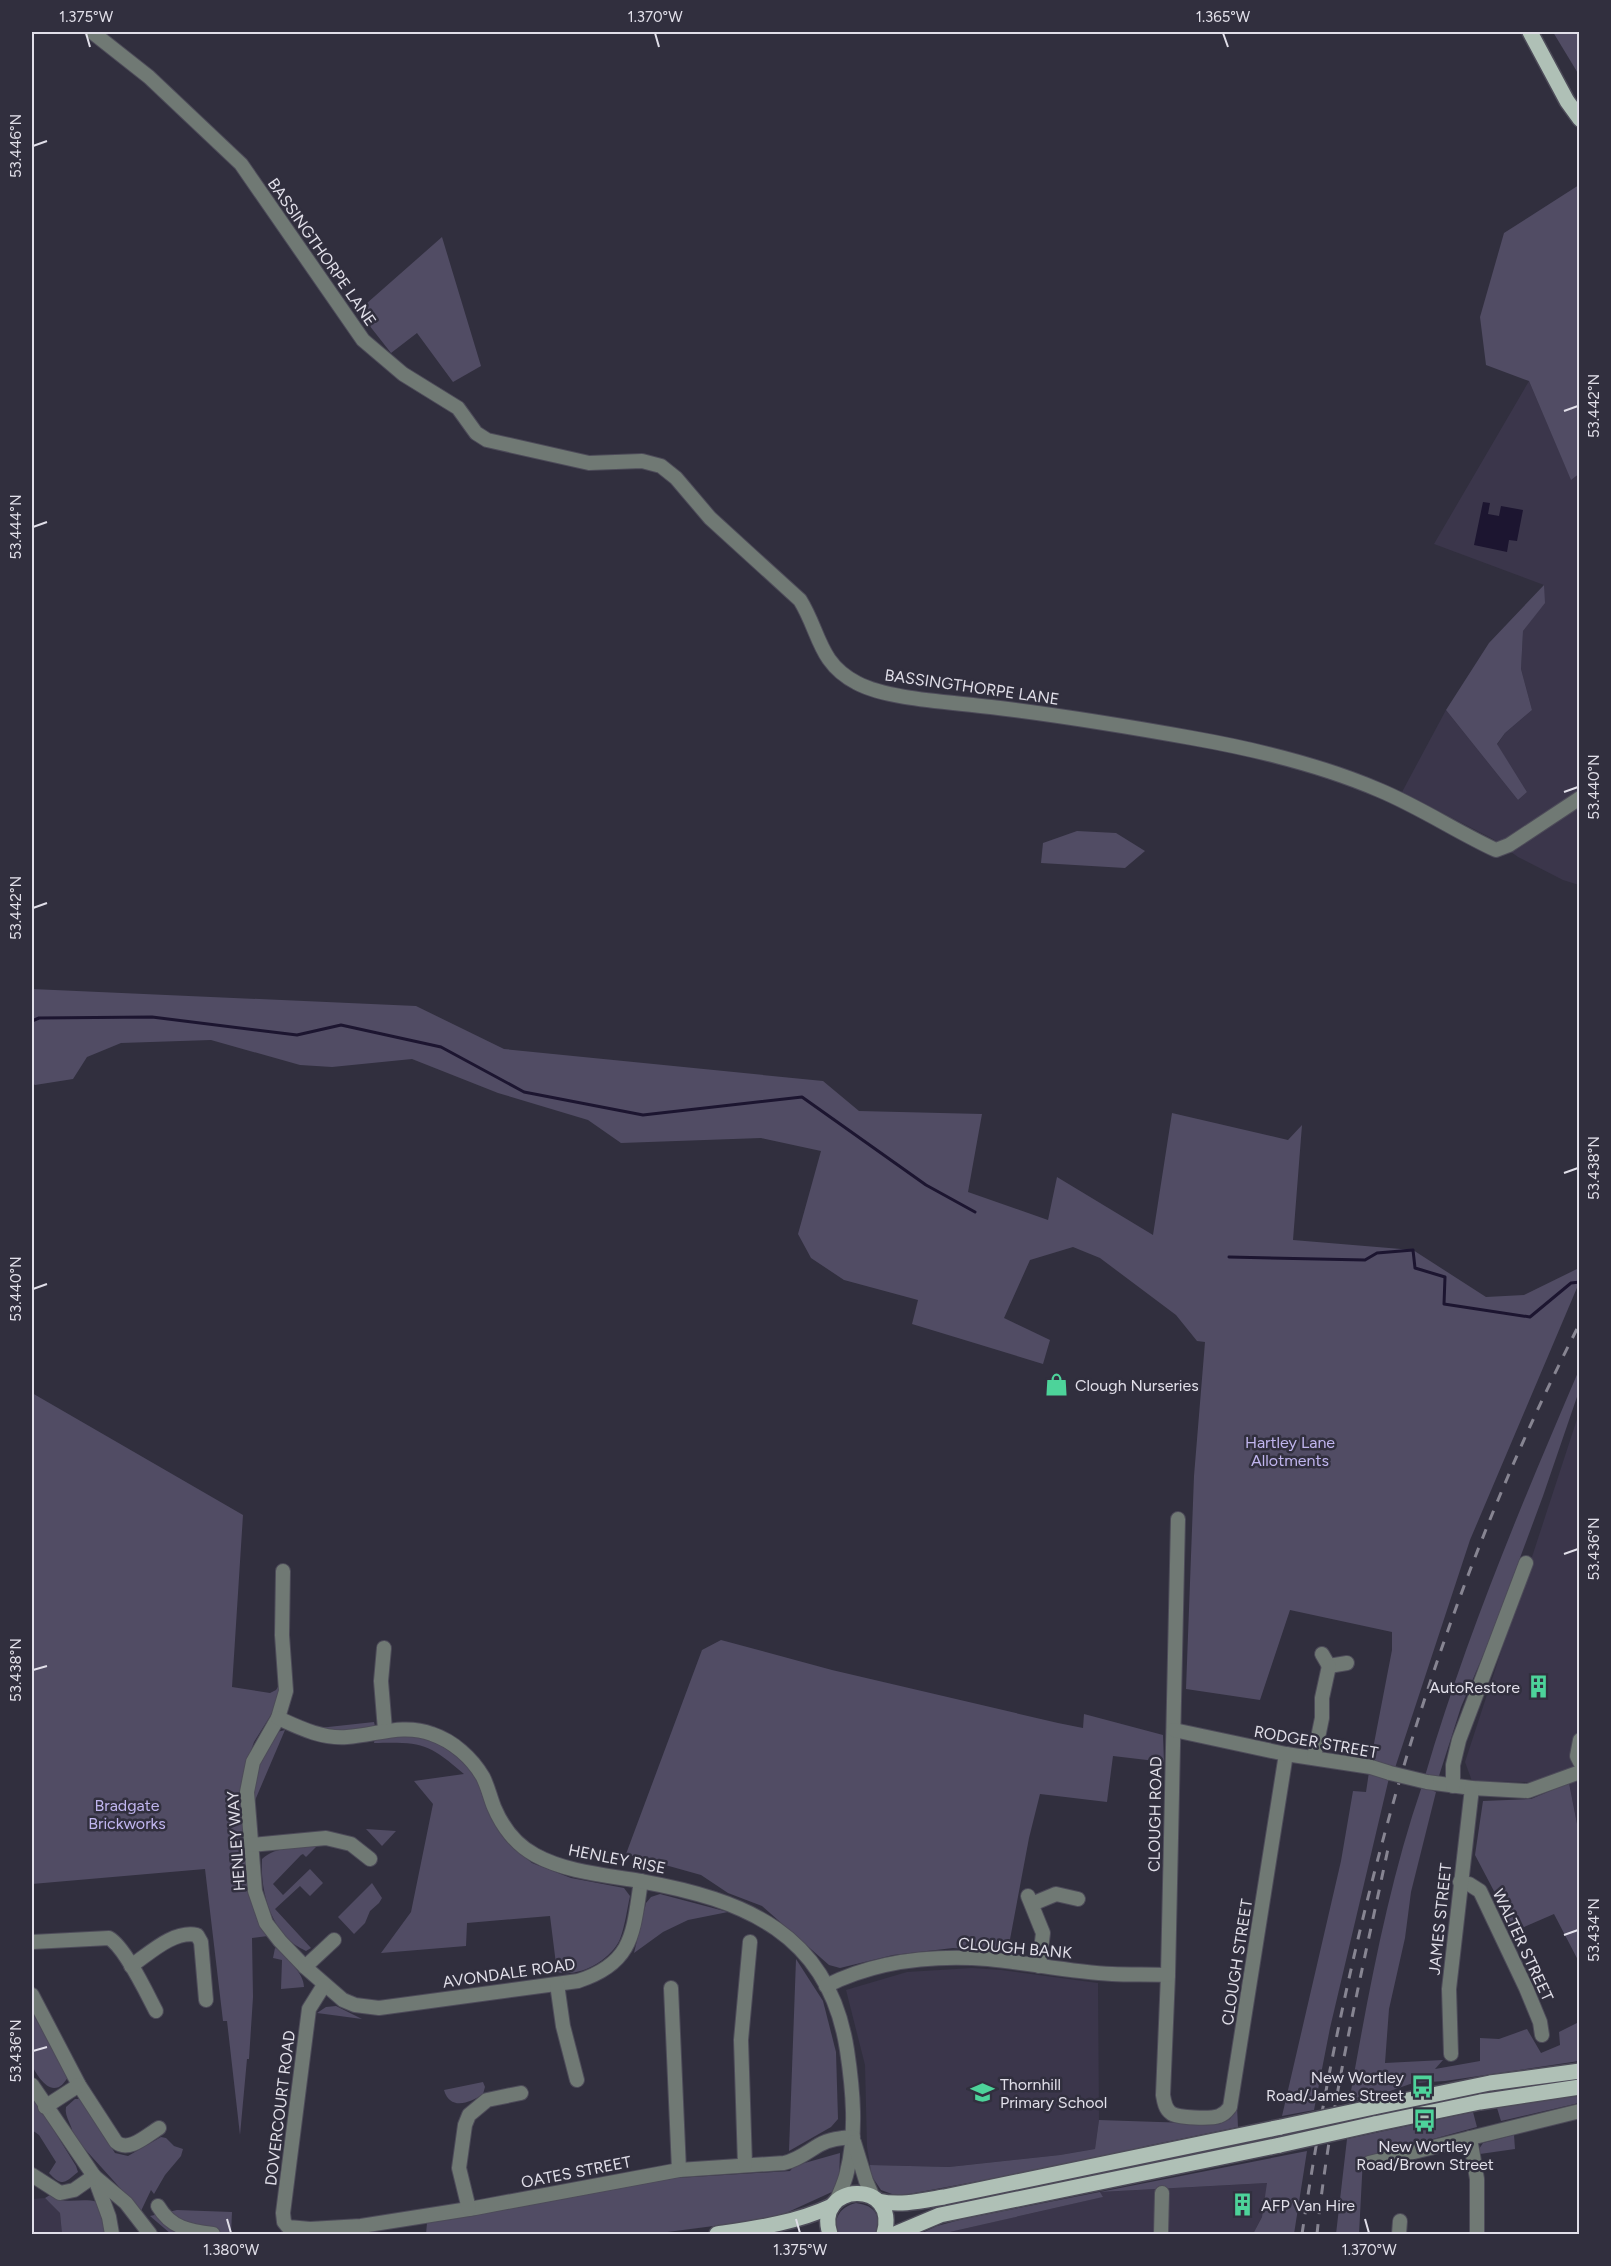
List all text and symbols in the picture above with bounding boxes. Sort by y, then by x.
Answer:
text: 1.375°W [59,8,114,26]
text: 1.370°W [627,8,683,26]
text: 1.365°W [1196,8,1251,26]
text: 53.446°N [7,114,25,178]
street label: BASSINGTHORPE LANE [264,174,380,330]
text: 53.442°N [1585,374,1603,438]
text: 53.444°N [7,495,25,560]
street label: BASSINGTHORPE LANE [883,665,1061,709]
text: 53.440°N [1585,754,1603,820]
text: 53.442°N [7,876,25,940]
text: 53.438°N [1585,1136,1603,1200]
text: 53.440°N [7,1256,25,1322]
shop icon: Clough Nurseries [1044,1372,1070,1398]
place label: Clough Nurseries [1075,1376,1199,1395]
park label: Hartley Lane Allotments [1245,1433,1335,1470]
text: 53.436°N [1585,1517,1603,1581]
text: 53.438°N [7,1638,25,1702]
building icon: AutoRestore [1525,1674,1551,1700]
place label: AutoRestore [1429,1678,1520,1697]
street label: RODGER STREET [1253,1722,1380,1762]
street label: CLOUGH ROAD [1144,1756,1166,1872]
street label: HENLEY WAY [223,1790,249,1892]
park label: Bradgate Brickworks [88,1796,166,1833]
street label: HENLEY RISE [567,1840,667,1878]
street label: JAMES STREET [1425,1862,1455,1976]
street label: WALTER STREET [1489,1886,1557,2004]
street label: CLOUGH STREET [1218,1897,1256,2027]
text: 53.434°N [1585,1898,1603,1962]
street label: CLOUGH BANK [957,1934,1073,1962]
street label: AVONDALE ROAD [441,1954,577,1992]
text: 53.436°N [7,2019,25,2083]
street label: DOVERCOURT ROAD [261,2029,299,2187]
place label: New Wortley Road/James Street [1266,2068,1405,2105]
bus stop icon: New Wortley Road/James Street [1409,2073,1435,2099]
place label: Thornhill Primary School [1000,2075,1107,2112]
school or university icon: Thornhill Primary School [969,2080,995,2106]
bus stop icon: New Wortley Road/Brown Street [1412,2108,1438,2134]
place label: New Wortley Road/Brown Street [1356,2137,1494,2174]
street label: OATES STREET [519,2152,633,2192]
building icon: AFP Van Hire [1230,2192,1256,2218]
place label: AFP Van Hire [1261,2196,1355,2215]
text: 1.380°W [203,2241,260,2259]
text: 1.375°W [773,2241,828,2259]
text: 1.370°W [1341,2241,1397,2259]

